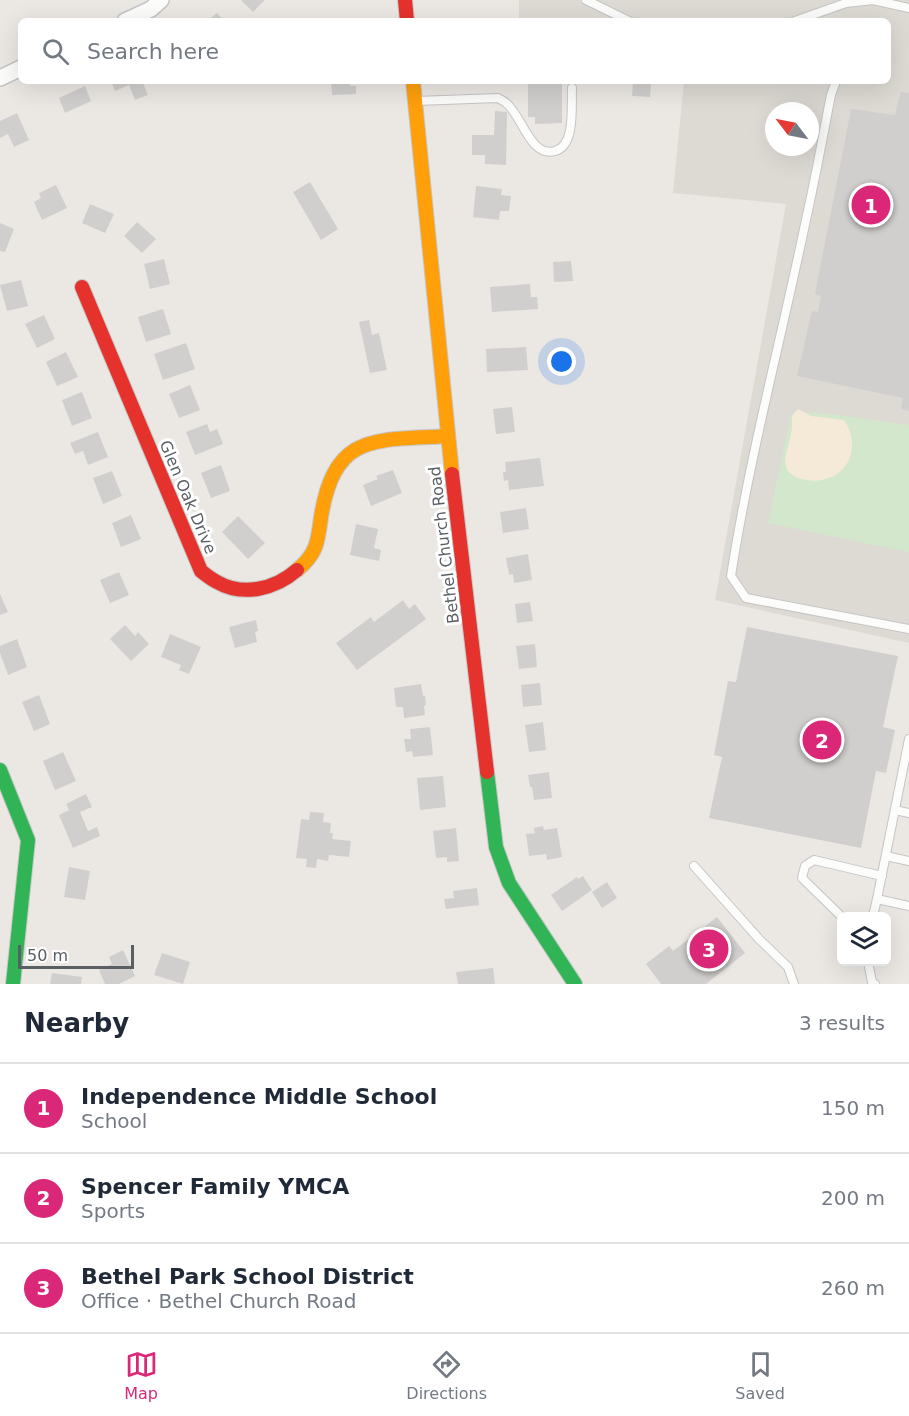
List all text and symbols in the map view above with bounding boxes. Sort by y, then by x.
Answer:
search box [18,18,891,84]
icon: search [39,35,72,68]
text: Search here [87,39,219,64]
north arrow [765,102,819,156]
pin: 1 [852,182,890,228]
your location [547,347,576,376]
street label: Glen Oak Drive [156,437,220,557]
street label: Bethel Church Road [425,465,463,625]
pin: 2 [802,718,842,762]
map controls [837,912,891,966]
button: layers [837,912,891,966]
pin: 3 [690,926,728,972]
scale bar [18,942,134,970]
text: 50 m [27,946,68,965]
text: Nearby [24,1008,129,1038]
text: 3 results [799,1011,885,1035]
text: Independence Middle School [81,1084,437,1109]
text: 1 [37,1096,50,1120]
text: 150 m [821,1096,885,1120]
text: School [81,1109,147,1133]
text: Spencer Family YMCA [81,1174,349,1199]
text: 2 [37,1186,50,1210]
text: 200 m [821,1186,885,1210]
text: Sports [81,1199,145,1223]
text: Bethel Park School District [81,1264,414,1289]
text: 3 [37,1276,50,1300]
text: 260 m [821,1276,885,1300]
text: Office · Bethel Church Road [81,1289,357,1313]
tab: Map [124,1348,158,1403]
tab: Directions [406,1348,487,1403]
tab: Saved [735,1348,785,1403]

